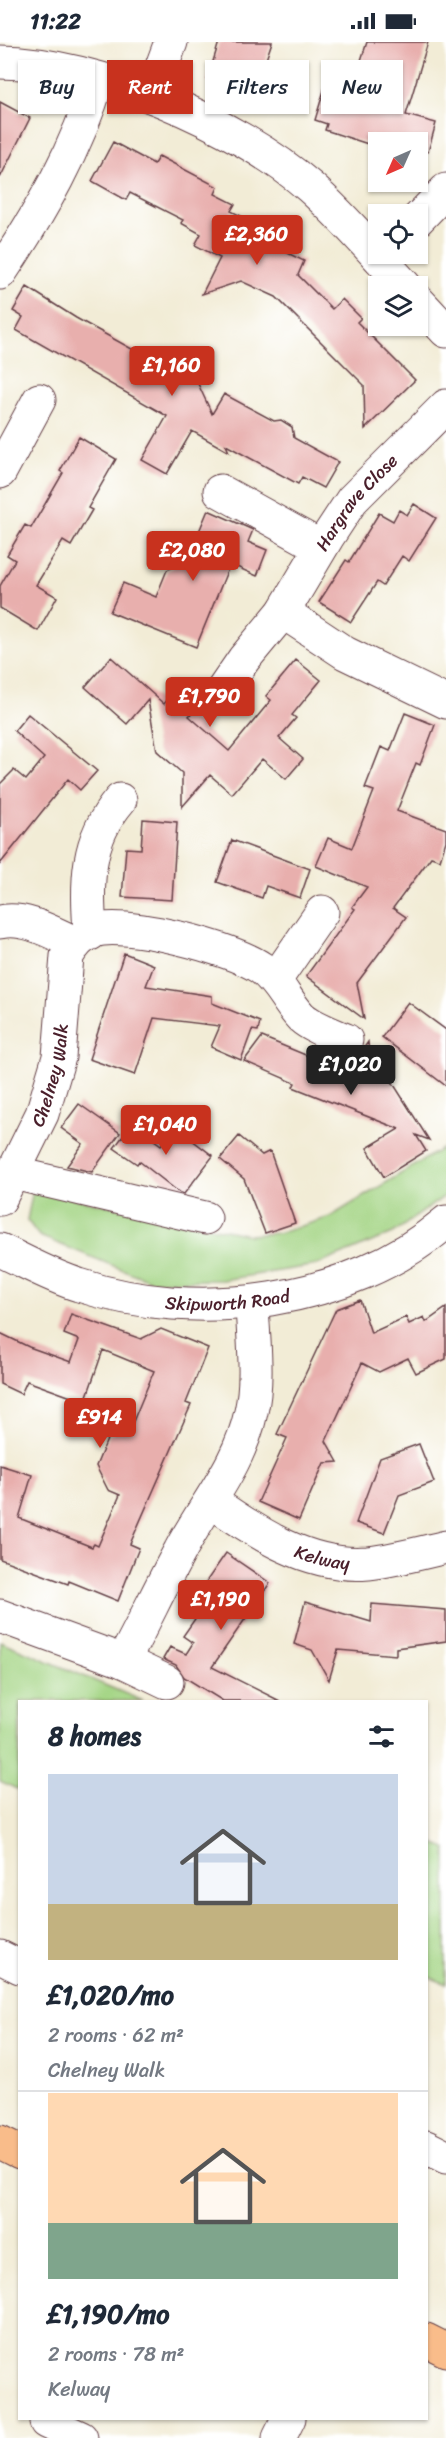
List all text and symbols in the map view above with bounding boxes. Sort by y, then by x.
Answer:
text: 11:22 [30,2,81,41]
chip: Buy [18,60,95,114]
chip: Rent [107,60,193,114]
chip: Filters [205,60,309,114]
chip: New [321,60,403,114]
north arrow [368,132,428,192]
map controls [368,132,428,336]
button: locate [368,204,428,264]
pin: £2,360 [208,215,306,266]
text: £2,360 [226,217,288,252]
button: layers [368,276,428,336]
pin: £1,160 [123,346,221,397]
text: £1,160 [143,348,201,383]
street label: Hargrave Close [307,446,406,557]
pin: £2,080 [144,531,242,582]
text: £2,080 [161,533,225,568]
pin: £1,790 [161,677,259,728]
text: £1,790 [180,679,240,714]
street label: Chelney Walk [22,1022,78,1132]
pin: £1,020 [302,1045,400,1096]
text: £1,020 [320,1047,382,1082]
pin: £1,040 [117,1105,215,1156]
text: £1,040 [135,1107,197,1142]
street label: Skipworth Road [164,1280,294,1320]
pin: £914 [64,1398,136,1449]
text: £914 [78,1400,122,1435]
street label: Kelway [290,1536,352,1579]
pin: £1,190 [172,1580,270,1631]
text: £1,190 [192,1582,250,1617]
text: 8 homes [48,1713,141,1759]
icon: filters [365,1720,398,1753]
icon: home [169,1813,277,1921]
text: £1,020/mo [48,1972,174,2018]
text: 2 rooms · 62 m² [48,2018,184,2053]
text: Chelney Walk [48,2053,165,2088]
icon: home [169,2132,277,2240]
text: £1,190/mo [48,2291,170,2337]
text: 2 rooms · 78 m² [48,2337,184,2372]
text: Kelway [48,2372,110,2407]

